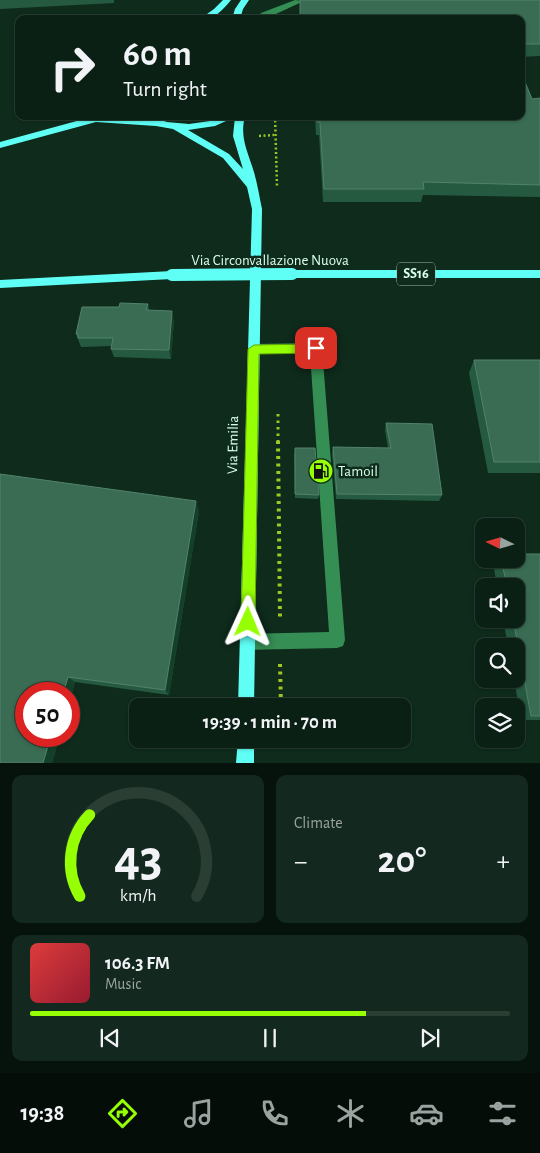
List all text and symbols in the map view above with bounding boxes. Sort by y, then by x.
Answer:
icon: right [40,35,105,100]
text: 60 m [123,37,192,72]
text: Turn right [123,78,207,100]
street label: Via Circonvallazione Nuova [191,253,349,268]
road number: SS16 [397,262,435,286]
pin [295,327,337,369]
icon: arrive [302,334,330,362]
street label: Via Emilia [225,416,241,474]
fuel station icon: Tamoil [308,458,334,484]
place label: Tamoil [338,464,378,479]
north arrow [475,518,525,568]
map controls [475,518,525,748]
button: sound [475,578,525,628]
position arrow [221,595,273,647]
button: search [475,638,525,688]
speed limit sign: 50 [15,682,80,747]
button: layers [475,698,525,748]
text: 19:39 · 1 min · 70 m [203,713,337,732]
text: Climate [294,815,343,831]
text: 43 [114,833,162,885]
text: 20° [378,842,426,880]
text: − [294,848,307,876]
text: + [497,848,510,876]
text: km/h [120,887,156,905]
text: 106.3 FM [105,954,170,973]
text: Music [105,976,141,992]
icon: previous [96,1024,124,1052]
icon: pause [256,1024,284,1052]
icon: next [416,1024,444,1052]
icon: directions [105,1096,140,1131]
icon: music [181,1096,216,1131]
icon: phone [257,1096,292,1131]
icon: climate [333,1096,368,1131]
icon: car [409,1096,444,1131]
icon: filters [485,1096,520,1131]
text: 19:38 [20,1102,64,1124]

